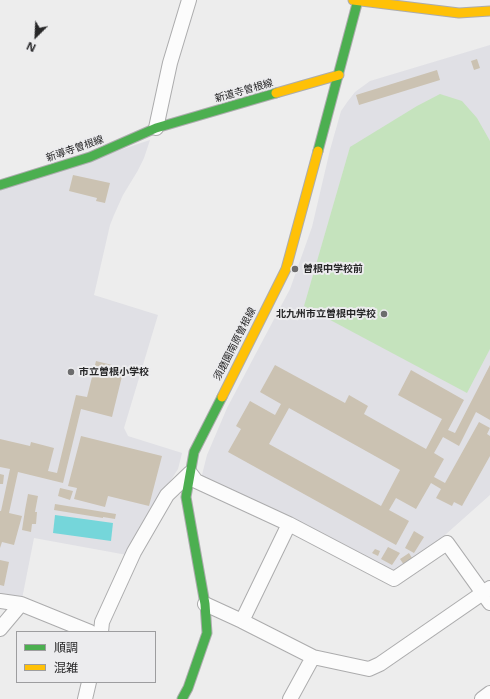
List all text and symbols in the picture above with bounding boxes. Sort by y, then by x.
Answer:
north arrow [16,16,56,56]
text: N [24,39,38,56]
street label: 新道寺曽根線 [214,77,274,105]
street label: 新導寺曽根線 [45,134,105,164]
place label: 曽根中学校前 [303,263,363,275]
marker: 曽根中学校前 [290,264,300,274]
street label: 須磨園南原曽根線 [211,306,259,382]
place label: 北九州市立曽根中学校 [276,308,376,320]
marker: 北九州市立曽根中学校 [379,309,389,319]
place label: 市立曽根小学校 [79,366,149,378]
marker: 市立曽根小学校 [66,367,76,377]
legend [16,631,156,683]
text: 順調 [54,639,78,656]
text: 混雑 [54,659,78,676]

